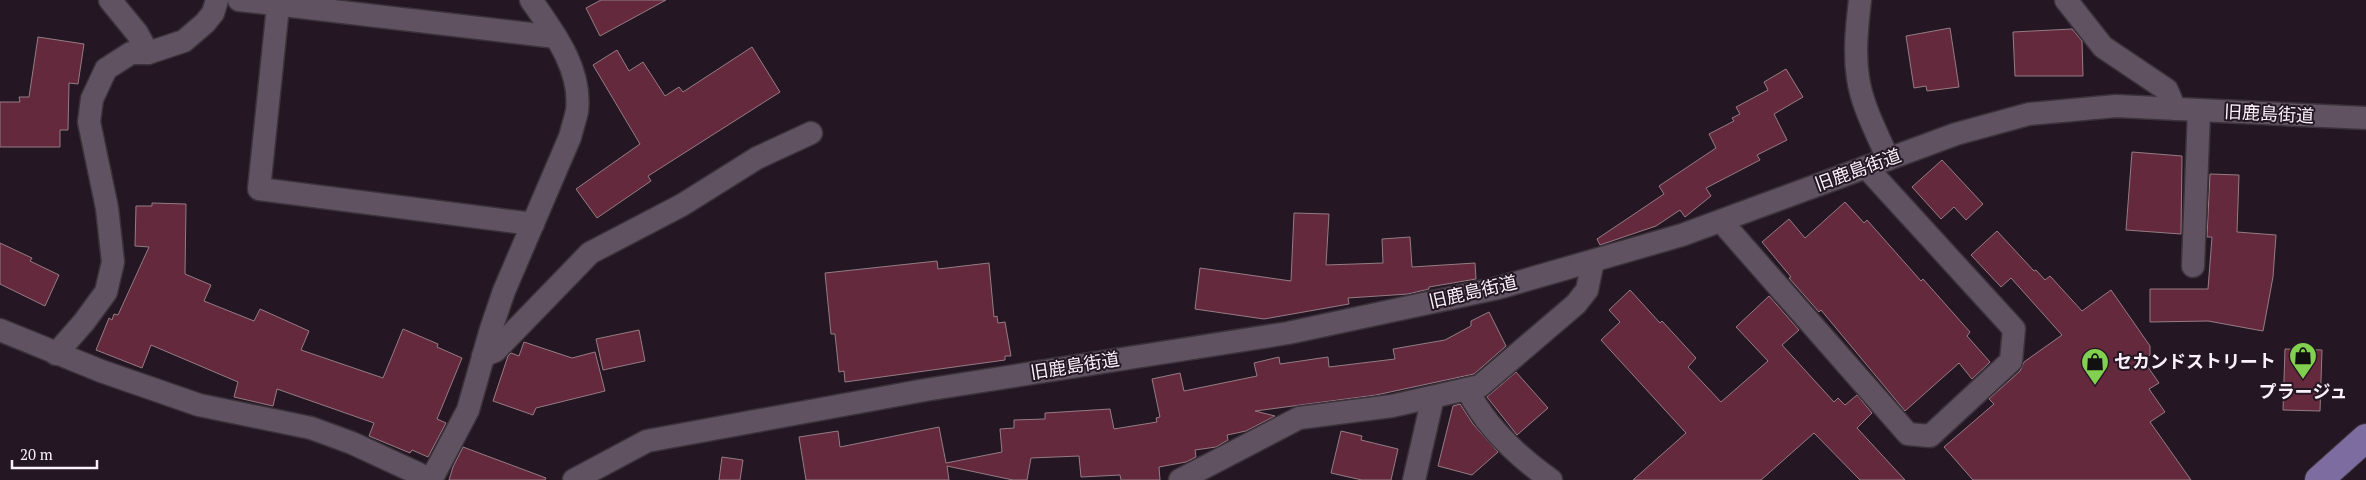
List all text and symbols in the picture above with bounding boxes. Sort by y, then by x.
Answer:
street label: 旧鹿島街道 [2223,99,2315,127]
street label: 旧鹿島街道 [1811,142,1904,196]
street label: 旧鹿島街道 [1426,269,1519,313]
shop icon: プラージュ [2288,341,2318,380]
street label: 旧鹿島街道 [1029,346,1121,384]
shop icon: セカンドストリート [2080,347,2110,386]
place label: セカンドストリート [2114,349,2276,373]
place label: プラージュ [2259,379,2347,403]
scale bar [12,438,98,470]
text: 20 m [20,444,53,464]

